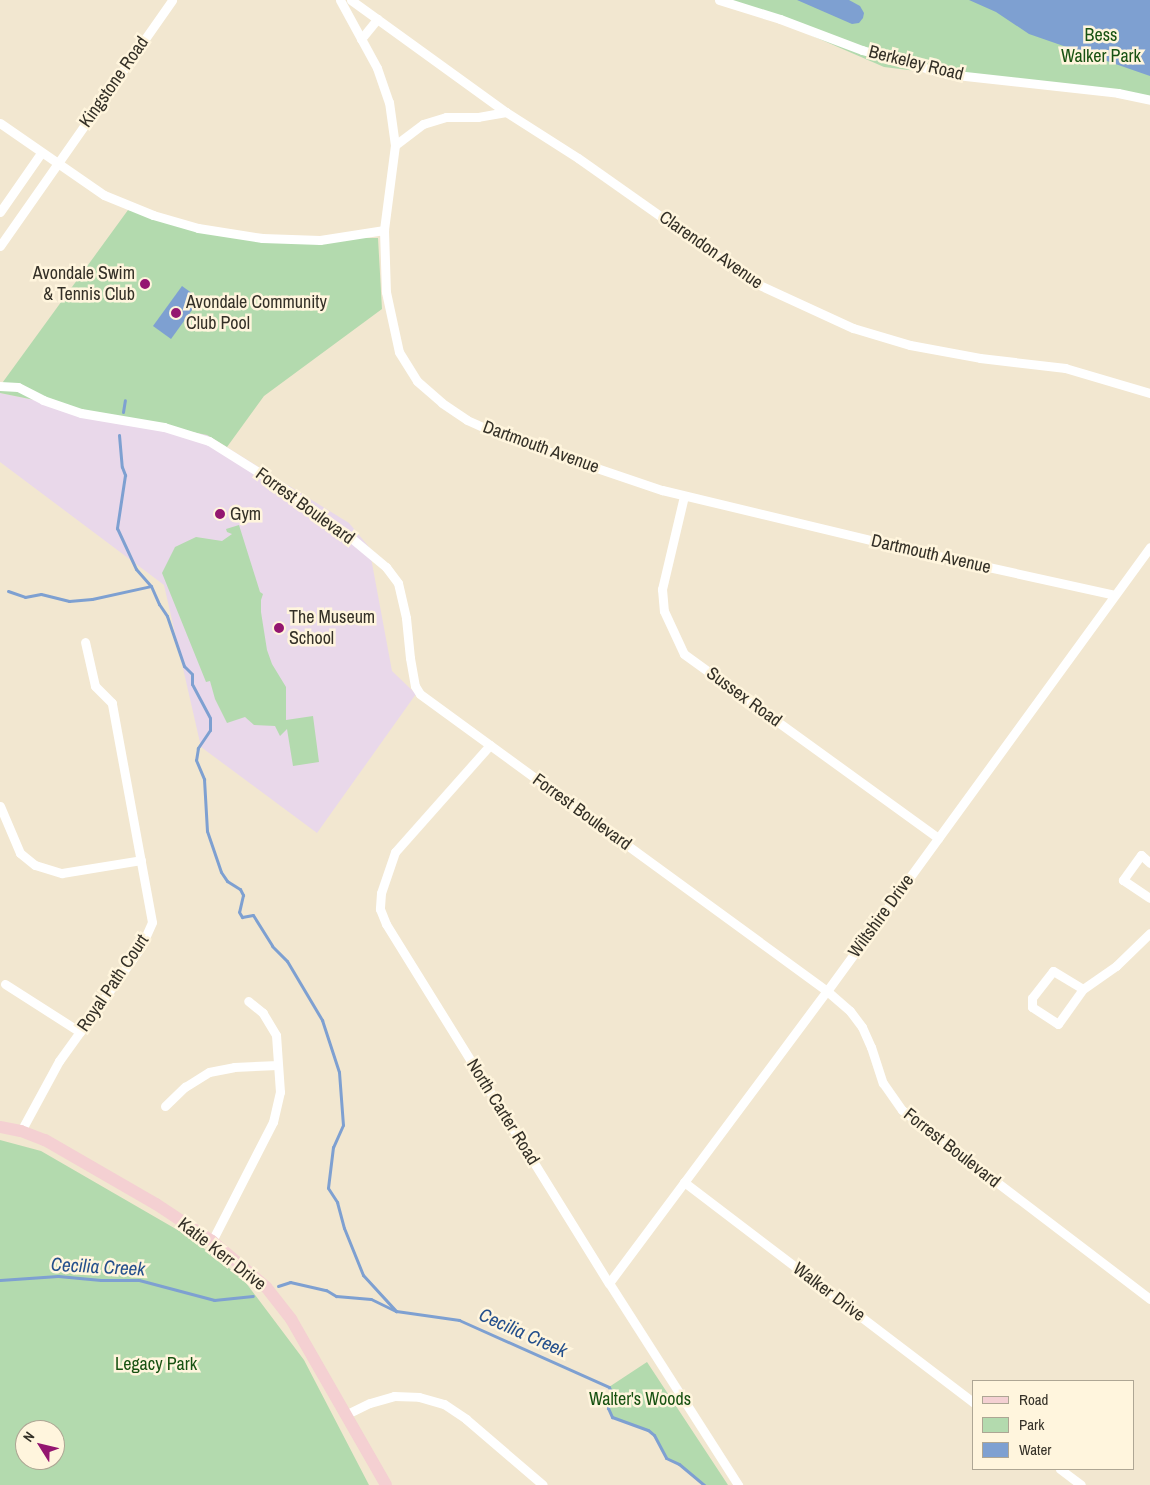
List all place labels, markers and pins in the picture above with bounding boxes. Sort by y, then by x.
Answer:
place label: Avondale Swim & Tennis Club [33,263,135,306]
marker: Avondale Swim & Tennis Club [139,278,151,290]
place label: Avondale Community Club Pool [186,292,327,334]
marker: Avondale Community Club Pool [170,307,182,319]
place label: Gym [230,503,261,525]
marker: Gym [214,508,226,520]
place label: The Museum School [289,607,375,650]
marker: The Museum School [273,622,285,634]

